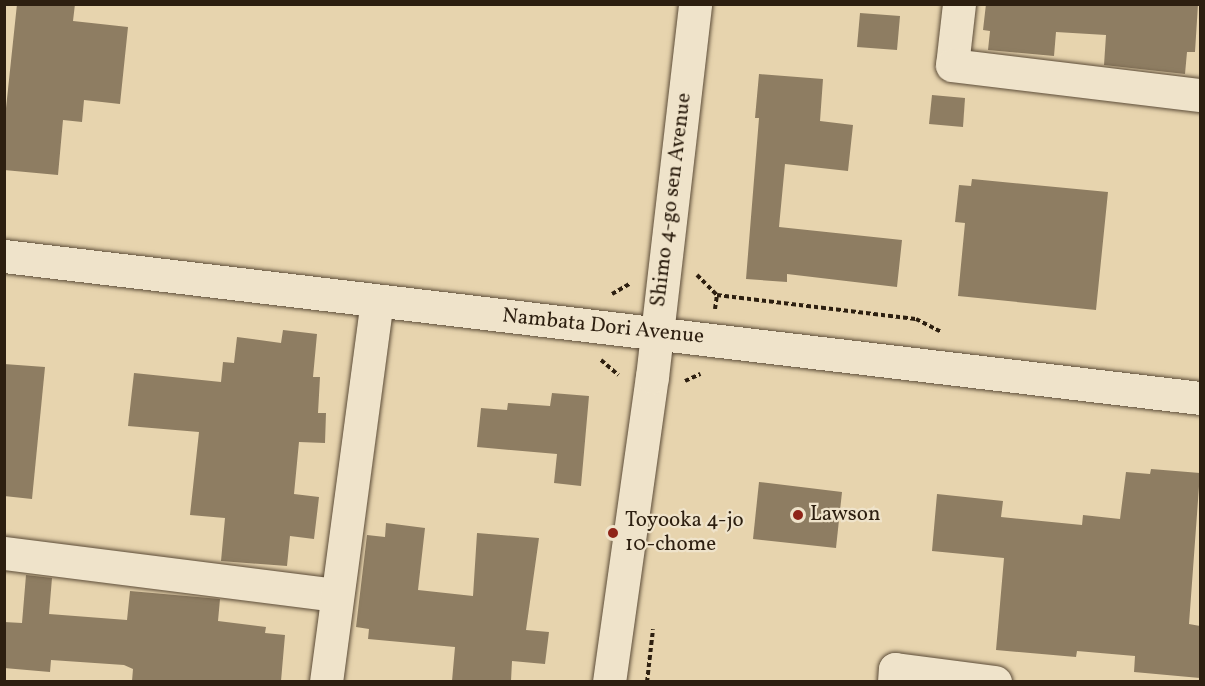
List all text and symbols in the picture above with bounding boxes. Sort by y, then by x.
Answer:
street label: Shimo 4-go sen Avenue [646,92,698,308]
street label: Nambata Dori Avenue [501,304,705,350]
place label: Lawson [810,502,881,528]
place label: Toyooka 4-jo 10-chome [625,508,744,558]
marker: Lawson [791,508,805,522]
marker: Toyooka 4-jo 10-chome [606,526,620,540]

